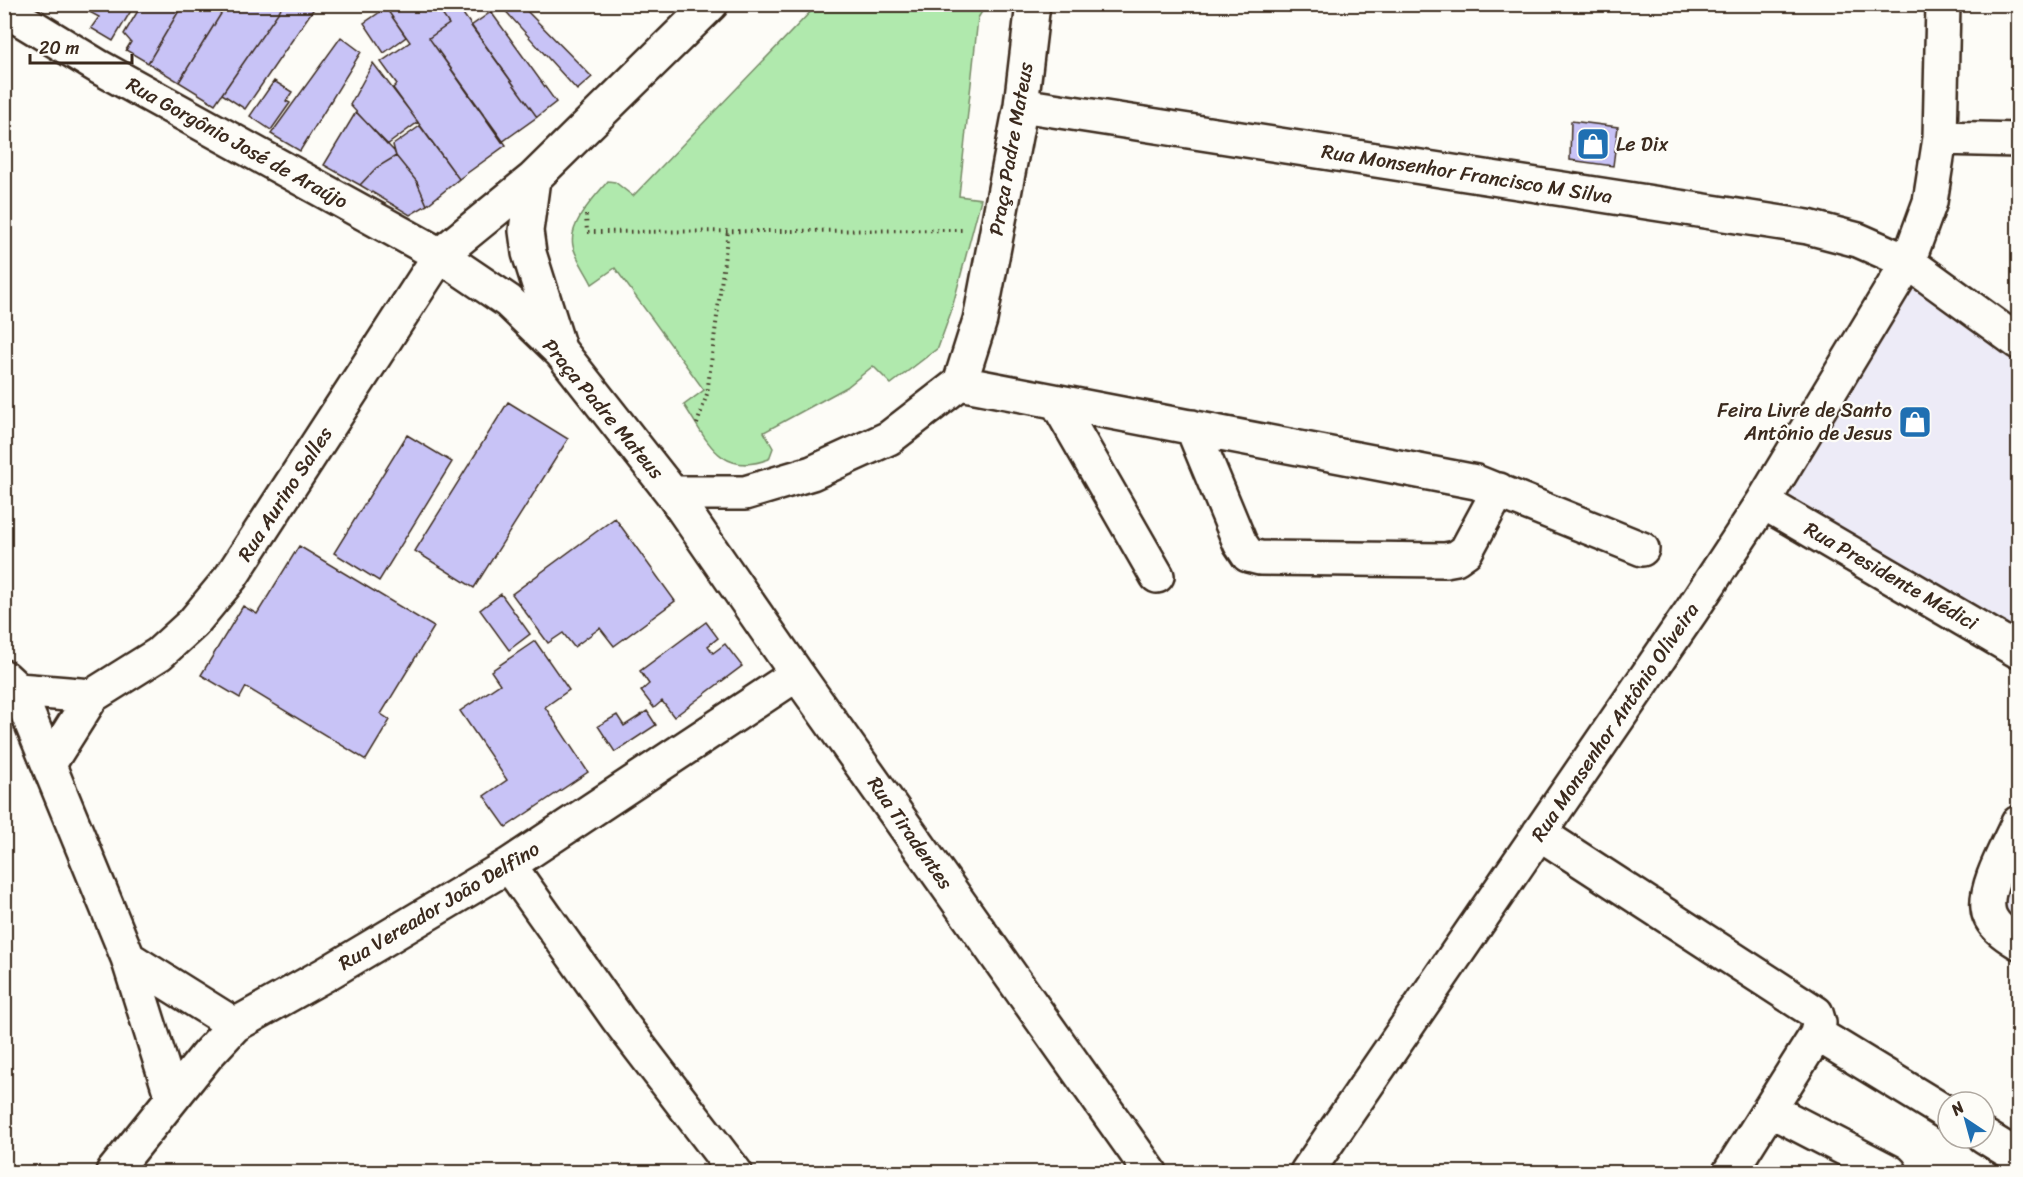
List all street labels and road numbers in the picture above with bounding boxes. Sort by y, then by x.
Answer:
street label: Praça Padre Mateus [979,59,1044,238]
street label: Rua Gorgônio José de Araújo [120,67,355,219]
street label: Rua Monsenhor Francisco M Silva [1319,134,1615,214]
street label: Praça Padre Mateus [533,331,673,488]
street label: Rua Aurino Salles [228,419,342,569]
street label: Rua Presidente Médici [1797,512,1986,641]
street label: Rua Monsenhor Antônio Oliveira [1522,595,1708,849]
street label: Rua Tiradentes [858,769,963,898]
street label: Rua Vereador João Delfino [331,832,547,980]

